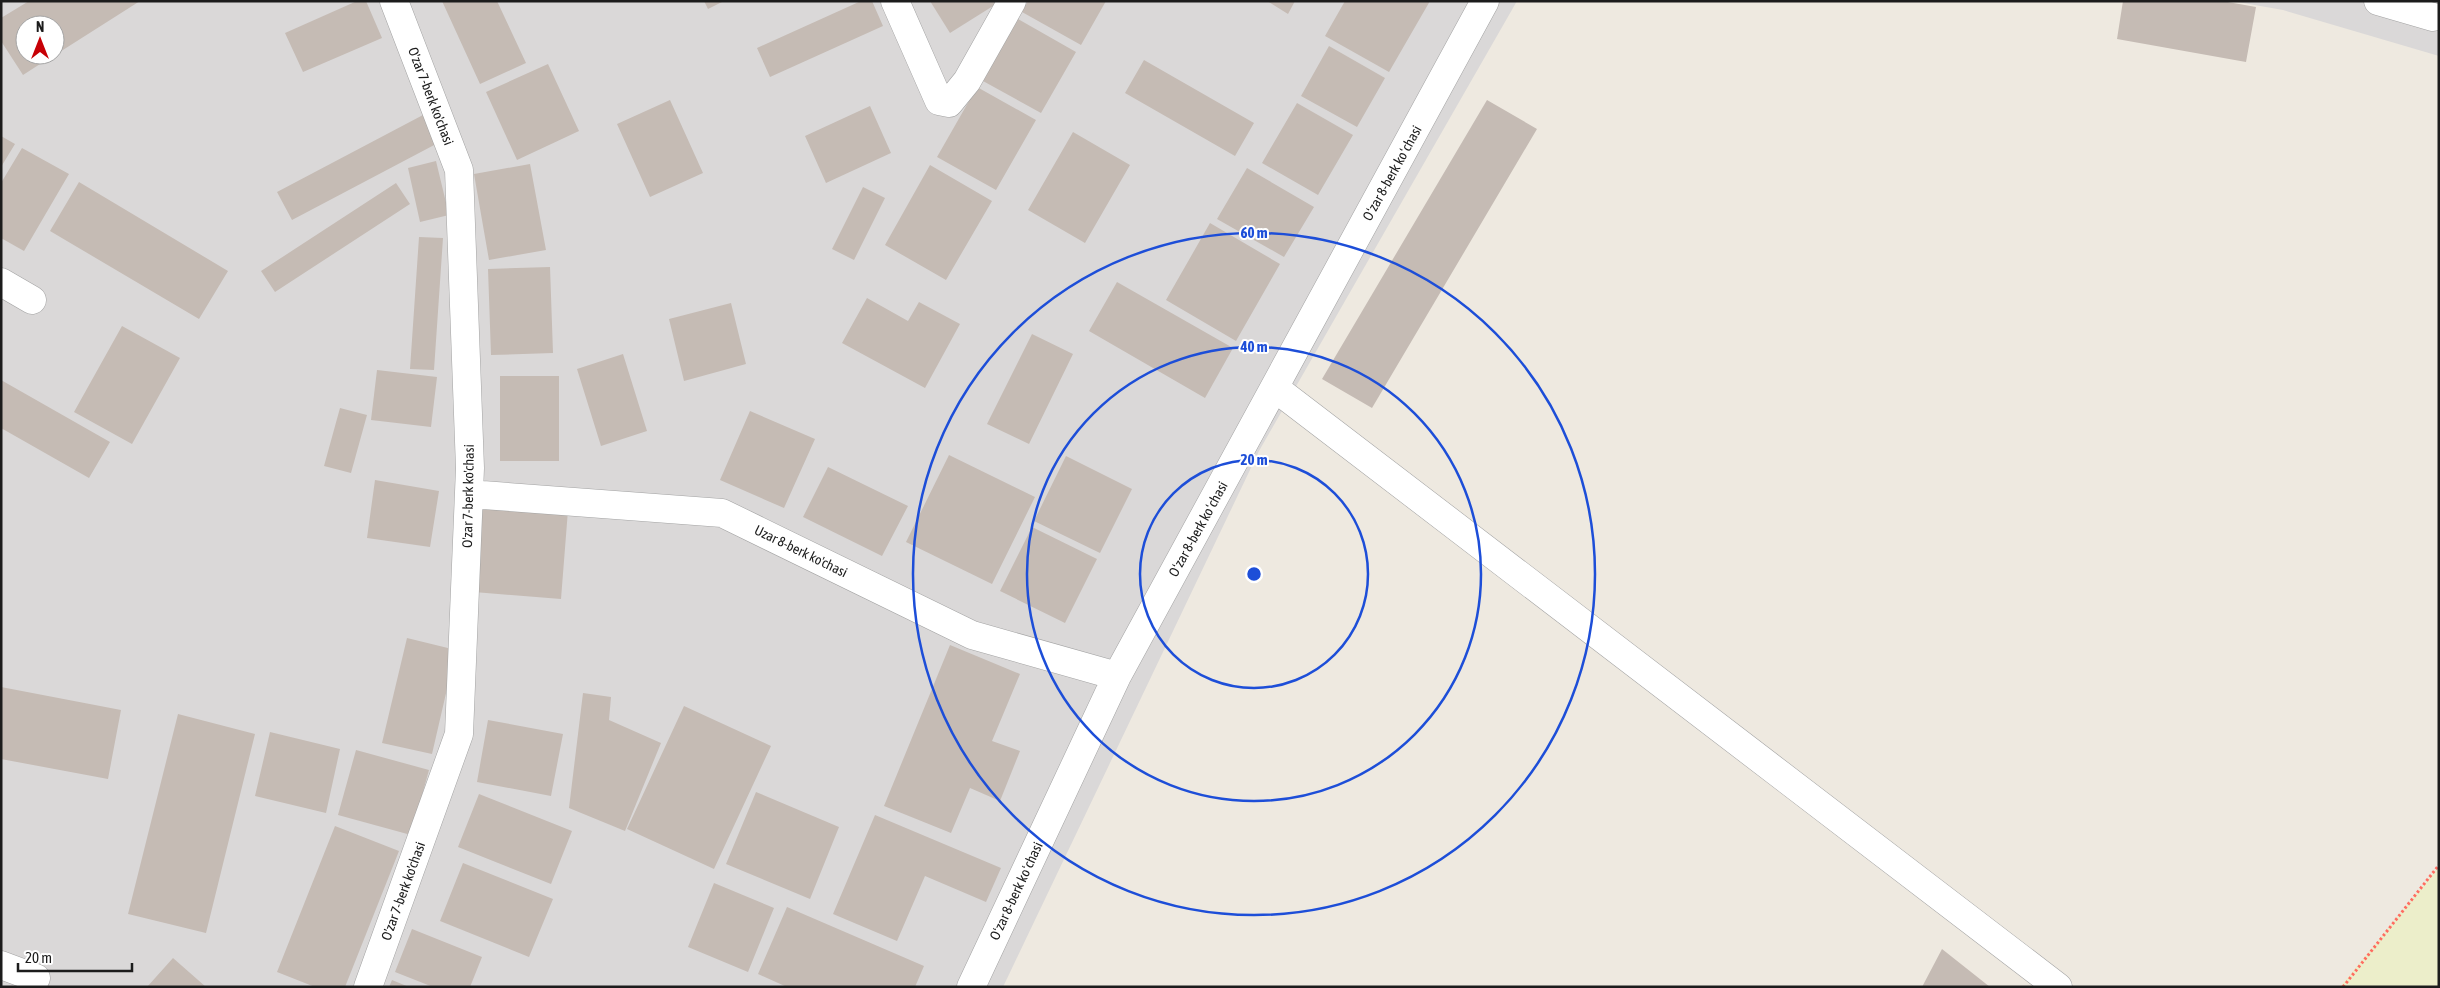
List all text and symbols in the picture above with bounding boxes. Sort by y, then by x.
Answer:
north arrow [15,15,65,65]
text: N [36,19,44,35]
street label: O'zar 7-berk ko'chasi [405,45,457,147]
street label: Oʻzar 8-berk koʻchasi [1359,123,1425,223]
text: 60 m [1241,224,1268,241]
text: 40 m [1240,338,1268,355]
street label: O'zar 7-berk ko'chasi [459,444,477,548]
text: 20 m [1241,451,1268,468]
street label: Oʻzar 8-berk koʻchasi [1165,479,1231,579]
street label: Uzar 8-berk ko'chasi [752,522,850,580]
centre of rings [1245,565,1263,583]
street label: Oʻzar 8-berk koʻchasi [986,839,1046,943]
street label: O'zar 7-berk ko'chasi [378,840,428,942]
scale bar [18,940,131,972]
text: 20 m [25,949,52,966]

